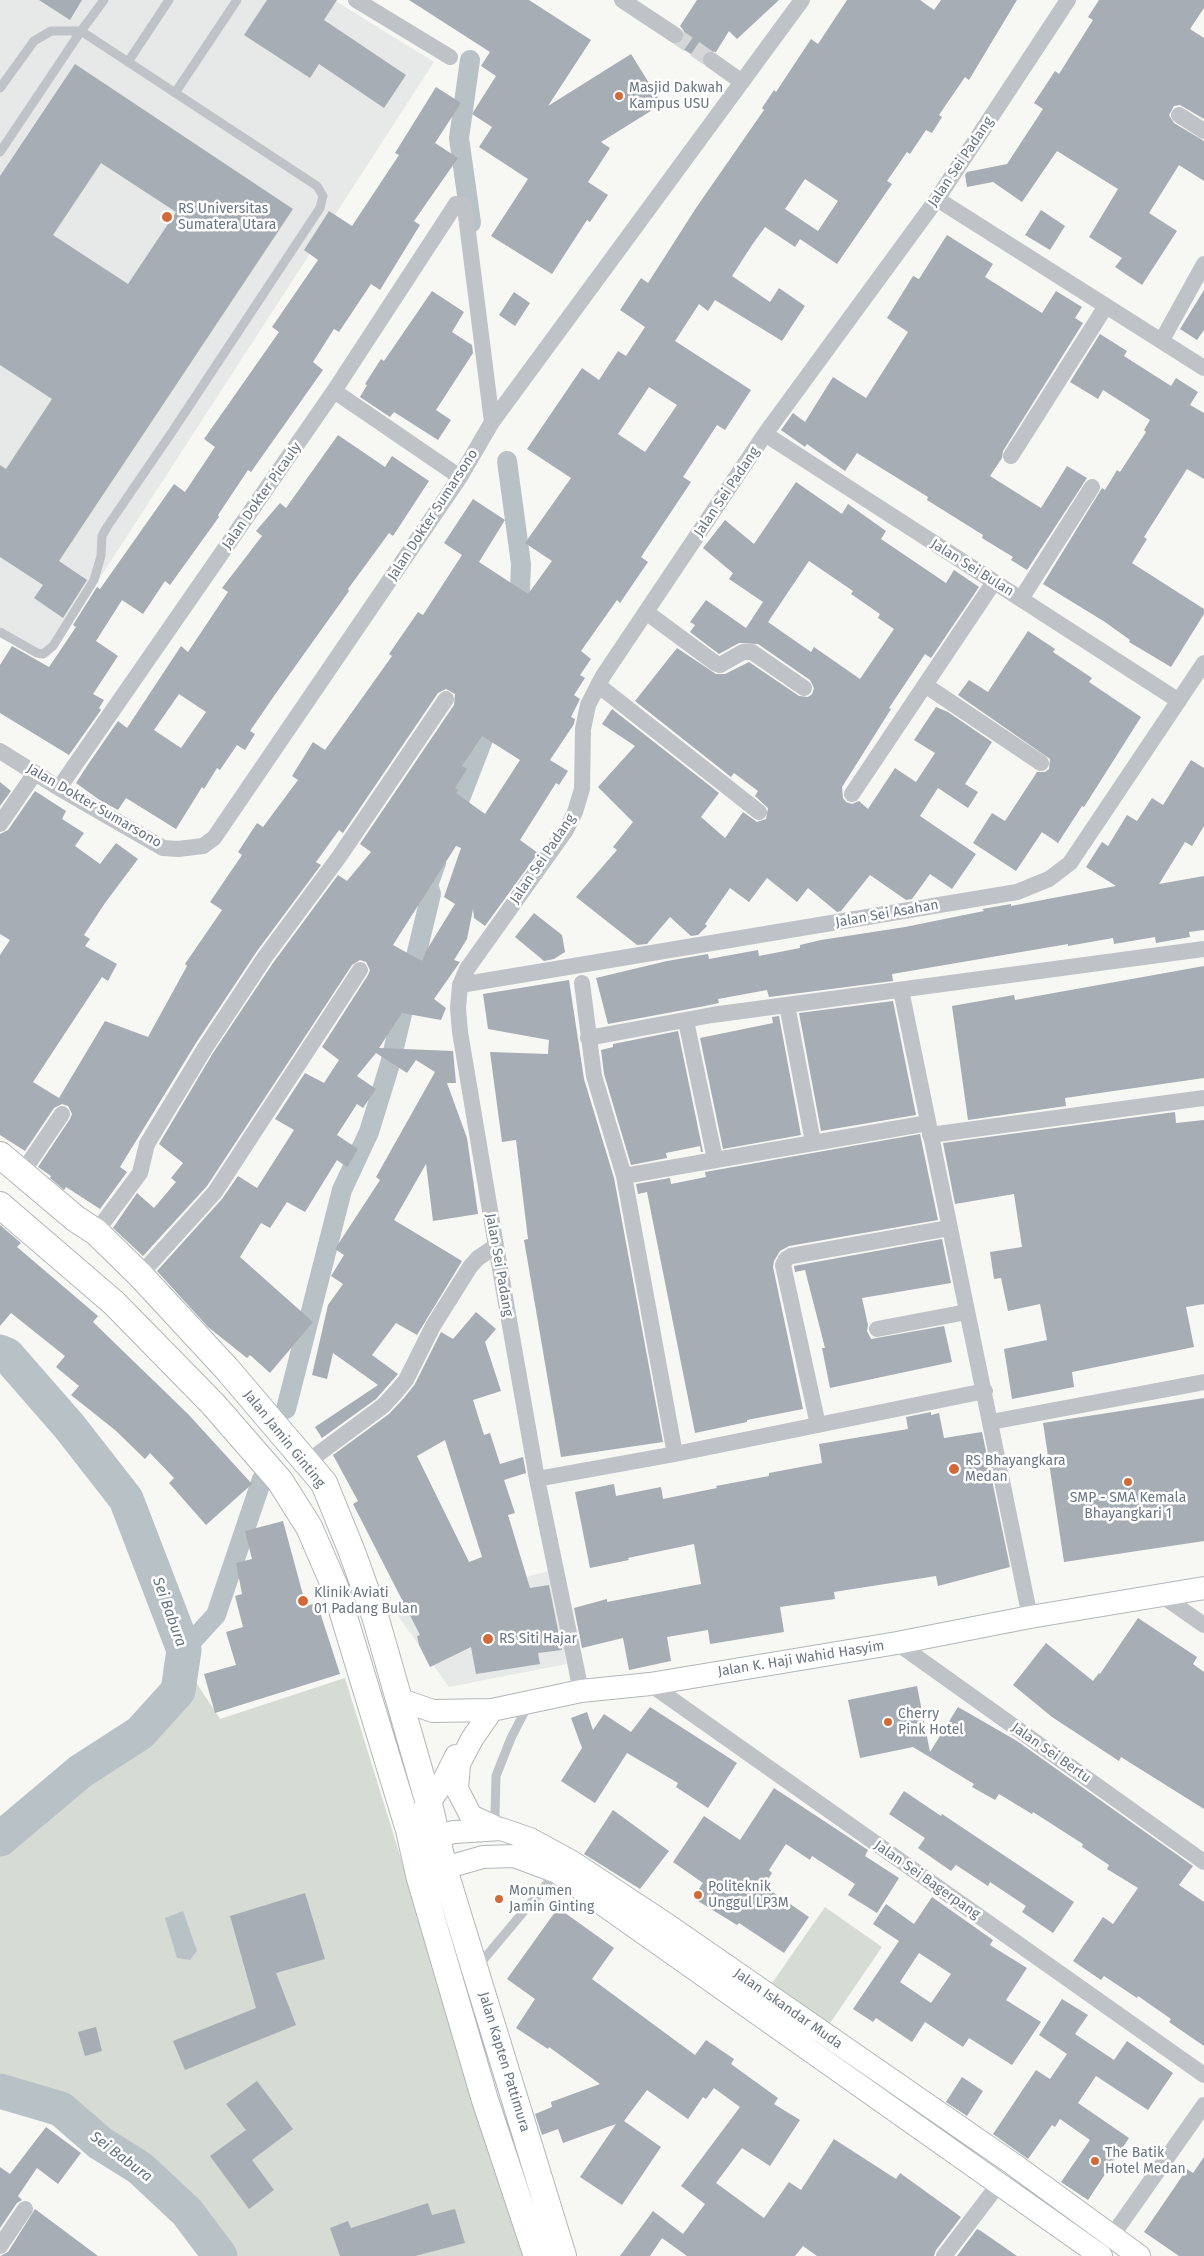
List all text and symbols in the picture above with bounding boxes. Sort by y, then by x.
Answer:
place label: Masjid Dakwah Kampus USU [629,80,723,112]
marker: Masjid Dakwah Kampus USU [613,90,625,102]
street label: Jalan Sei Padang [925,114,997,210]
place label: RS Universitas Sumatera Utara [178,201,276,233]
marker: RS Universitas Sumatera Utara [160,210,174,224]
street label: Jalan Dokter Picauly [219,439,305,553]
street label: Jalan Sei Padang [691,444,763,540]
street label: Jalan Dokter Sumarsono [384,446,482,584]
street label: Jalan Sei Bulan [927,536,1017,600]
street label: Jalan Dokter Sumarsono [24,760,164,852]
street label: Jalan Sei Padang [507,811,579,907]
street label: Jalan Sei Asahan [834,897,940,931]
street label: Jalan Sei Padang [482,1212,516,1318]
street label: Jalan Jamin Ginting [240,1387,328,1491]
place label: RS Bhayangkara Medan [965,1453,1066,1485]
marker: RS Bhayangkara Medan [947,1462,961,1476]
marker: SMP - SMA Kemala Bhayangkari 1 [1122,1476,1134,1488]
place label: SMP - SMA Kemala Bhayangkari 1 [1070,1490,1186,1522]
water label: Sei Babura [148,1575,190,1649]
place label: Klinik Aviati 01 Padang Bulan [314,1585,418,1618]
marker: Klinik Aviati 01 Padang Bulan [296,1594,310,1608]
place label: RS Siti Hajar [499,1631,577,1647]
marker: RS Siti Hajar [481,1632,495,1646]
street label: Jalan K. Haji Wahid Hasyim [717,1638,885,1680]
place label: Cherry Pink Hotel [898,1706,963,1738]
marker: Cherry Pink Hotel [882,1716,894,1728]
street label: Jalan Sei Bertu [1008,1719,1094,1787]
street label: Jalan Sei Bagerpang [871,1837,983,1923]
place label: Politeknik Unggul LP3M [708,1879,789,1911]
place label: Monumen Jamin Ginting [509,1883,594,1915]
marker: Politeknik Unggul LP3M [692,1889,704,1901]
marker: Monumen Jamin Ginting [493,1893,505,1905]
street label: Jalan Iskandar Muda [730,1965,846,2053]
street label: Jalan Kapten Pattimura [475,1990,533,2134]
water label: Sei Babura [87,2128,155,2186]
place label: The Batik Hotel Medan [1105,2145,1186,2178]
marker: The Batik Hotel Medan [1089,2155,1101,2167]

